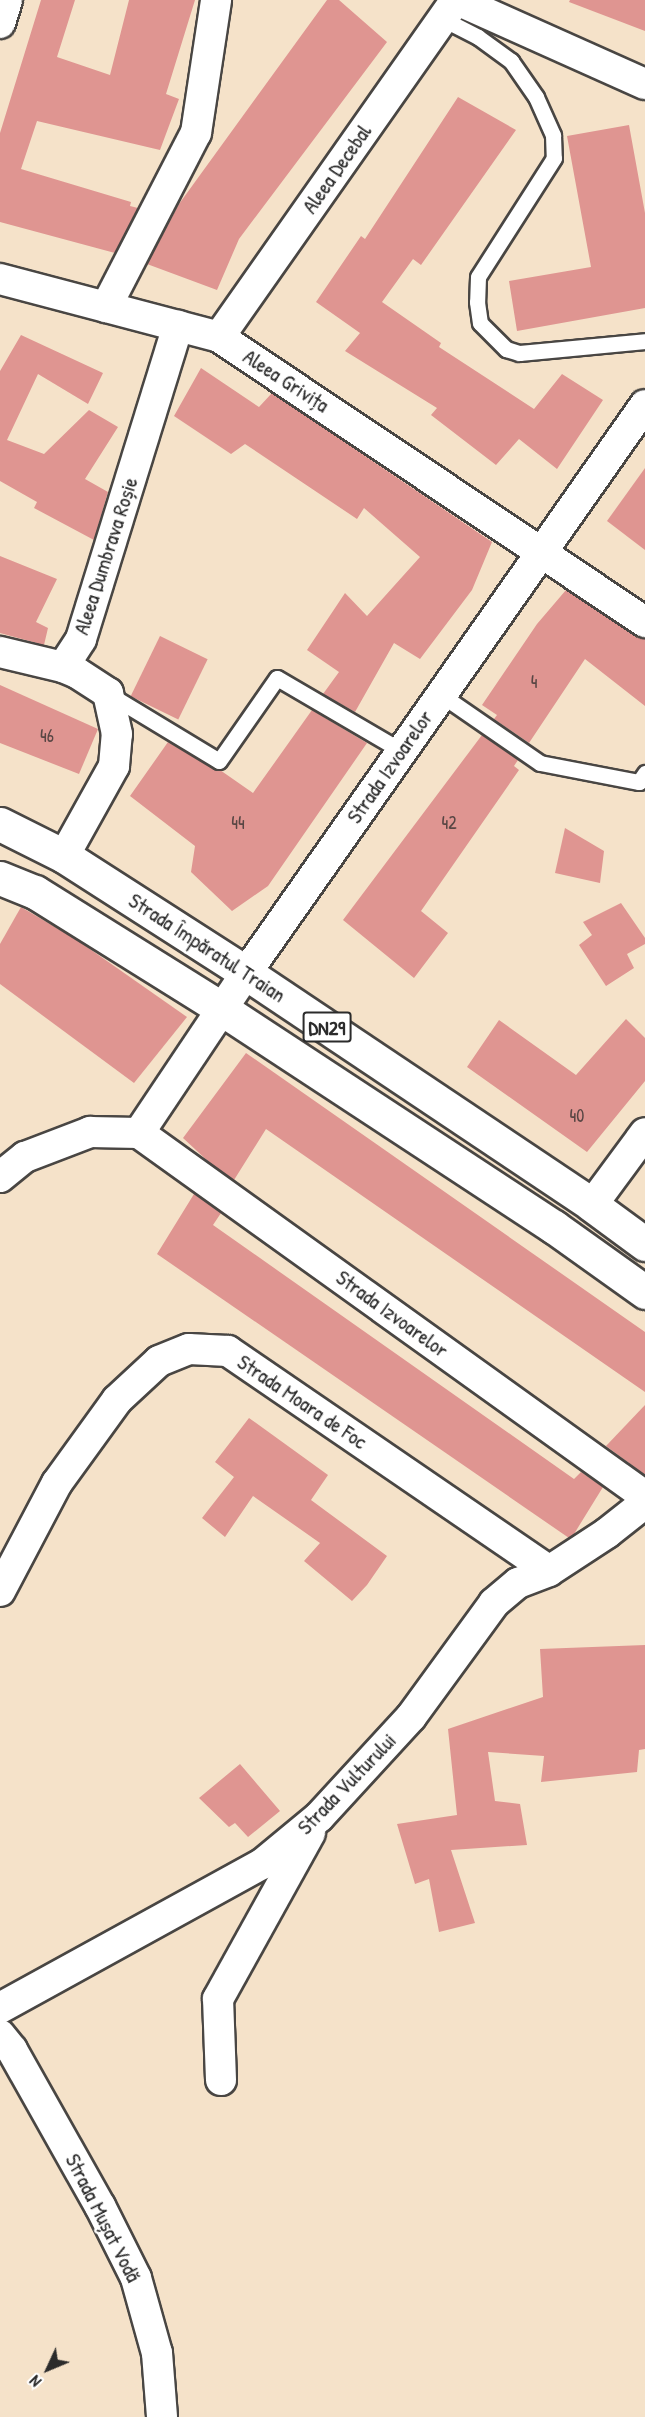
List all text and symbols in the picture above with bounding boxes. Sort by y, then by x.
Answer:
street label: Aleea Decebal [297,120,377,218]
street label: Aleea Grivița [238,344,334,418]
street label: Aleea Dumbrava Roșie [69,474,143,638]
house number: 4 [531,671,537,693]
street label: Strada Izvoarelor [342,706,438,828]
house number: 46 [40,725,54,747]
house number: 44 [231,812,245,834]
house number: 42 [441,812,457,834]
street label: Strada Împăratul Traian [124,888,290,1008]
road number: DN29 [302,1010,352,1044]
house number: 40 [570,1105,584,1127]
street label: Strada Izvoarelor [331,1265,453,1363]
street label: Strada Moara de Foc [233,1349,371,1455]
street label: Strada Vulturului [292,1728,402,1840]
street label: Strada Mușat Vodă [60,2150,146,2286]
north arrow [18,2339,78,2399]
text: N [24,2371,46,2392]

